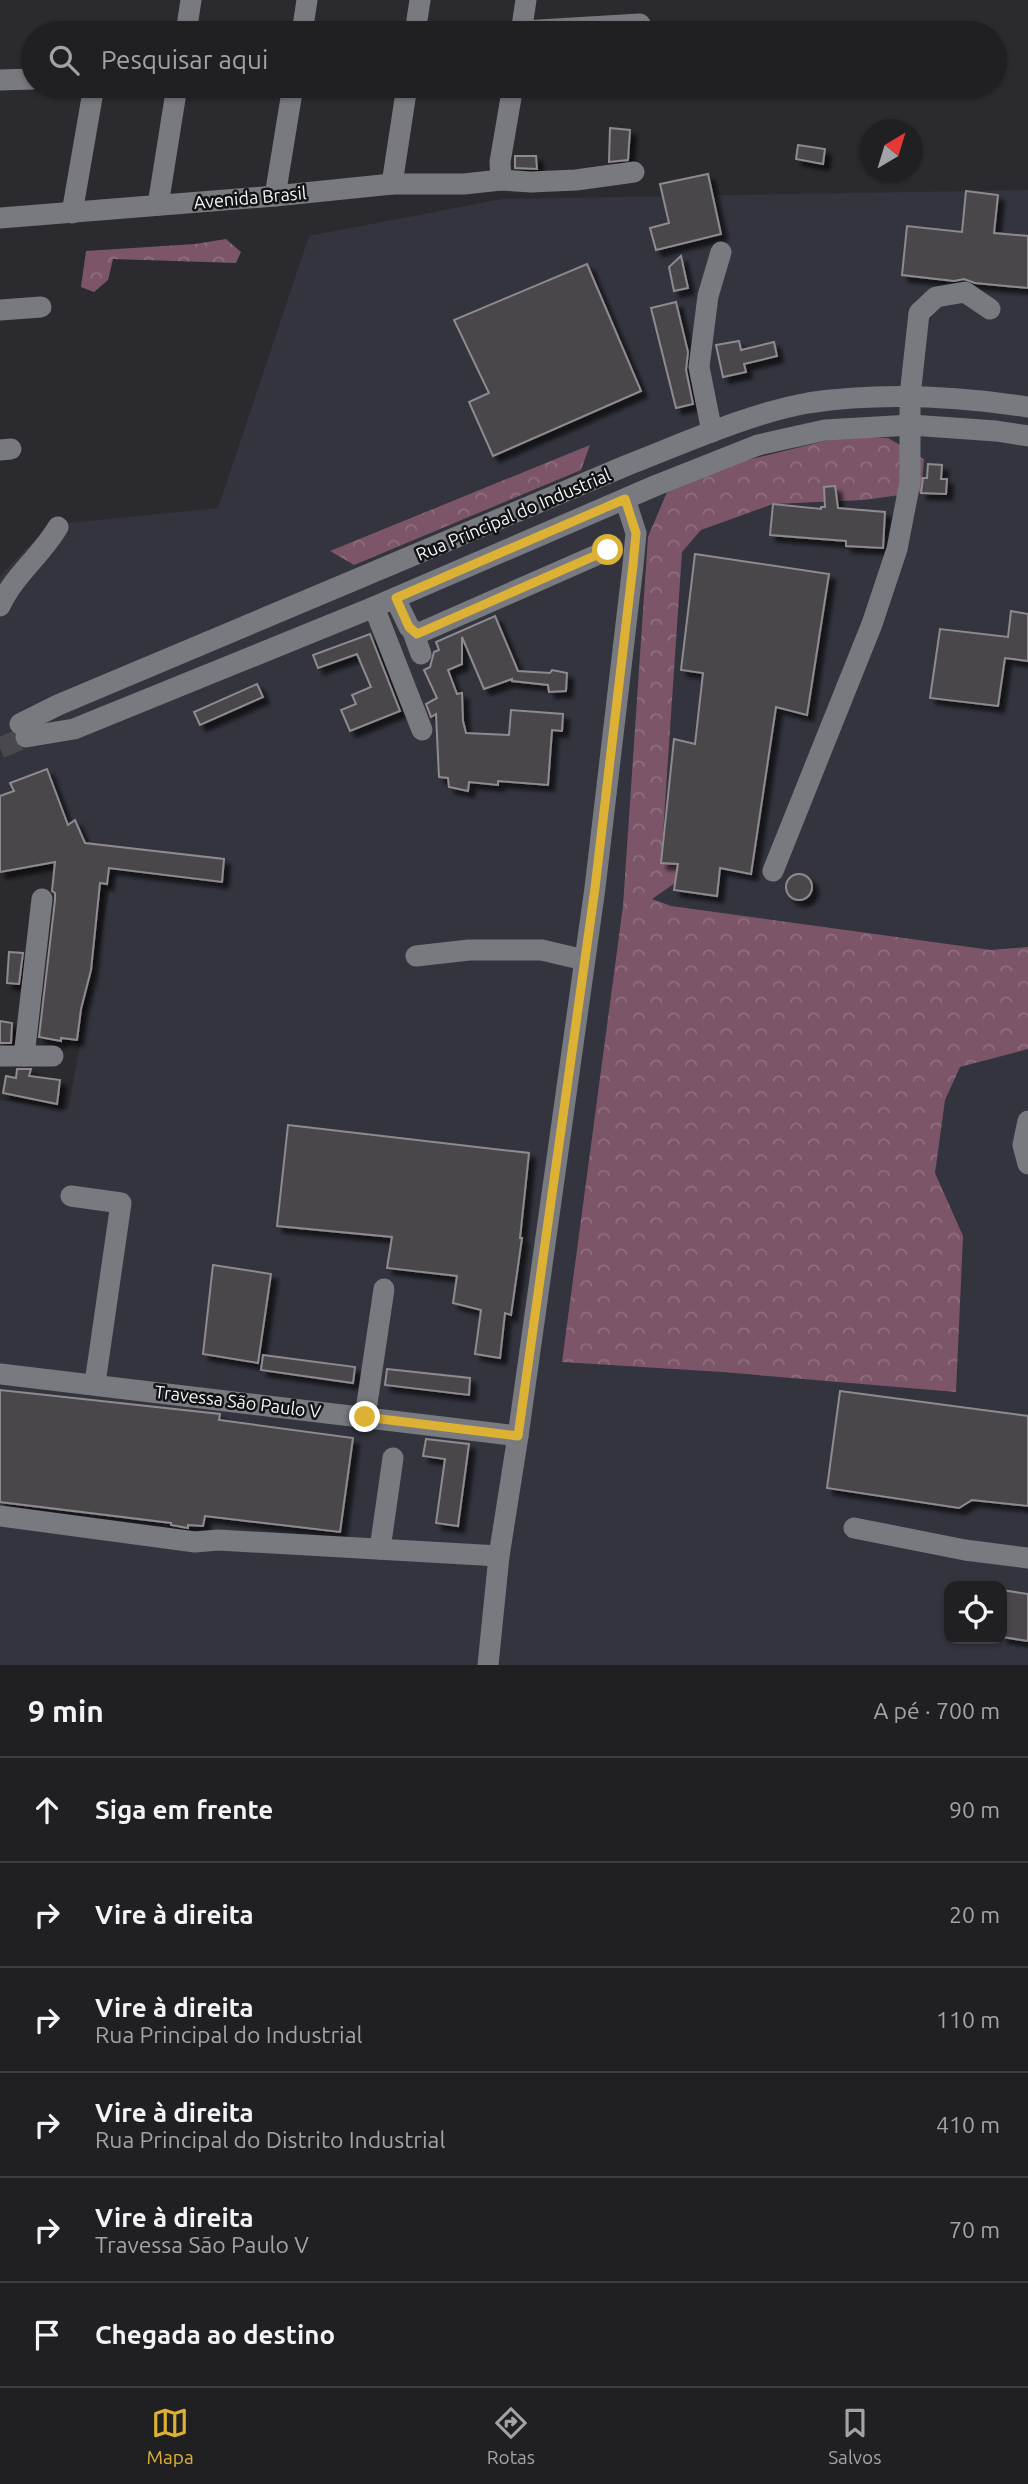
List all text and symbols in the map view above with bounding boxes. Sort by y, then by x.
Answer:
search box [21,21,1007,98]
icon: search [45,41,83,79]
text: Pesquisar aqui [101,45,268,74]
north arrow [860,119,923,182]
street label: Avenida Brasil [193,182,307,212]
street label: Rua Principal do Industrial [413,464,614,564]
route start [592,534,623,565]
street label: Travessa São Paulo V [154,1381,323,1421]
route end [349,1401,380,1432]
map controls [944,1581,1007,1644]
button: locate [944,1581,1007,1644]
text: 9 min [28,1694,104,1728]
text: A pé · 700 m [873,1698,1000,1723]
icon: ahead [28,1791,66,1829]
text: Siga em frente [95,1795,273,1824]
text: 90 m [949,1797,1000,1822]
icon: right [28,1896,66,1934]
text: Vire à direita [95,1900,254,1929]
text: 20 m [949,1902,1000,1927]
text: Vire à direita [95,1993,254,2022]
icon: right [28,2001,66,2039]
text: 110 m [936,2007,1000,2032]
text: Rua Principal do Industrial [95,2022,363,2047]
text: Vire à direita [95,2098,254,2127]
icon: right [28,2106,66,2144]
text: 410 m [936,2112,1000,2137]
text: Rua Principal do Distrito Industrial [95,2127,445,2152]
text: Vire à direita [95,2203,254,2232]
icon: right [28,2211,66,2249]
text: 70 m [949,2217,1000,2242]
text: Travessa São Paulo V [95,2232,309,2257]
icon: arrive [28,2316,66,2354]
text: Chegada ao destino [95,2320,335,2349]
tab: Mapa [147,2404,194,2468]
tab: Rotas [487,2404,535,2468]
tab: Salvos [828,2404,881,2468]

